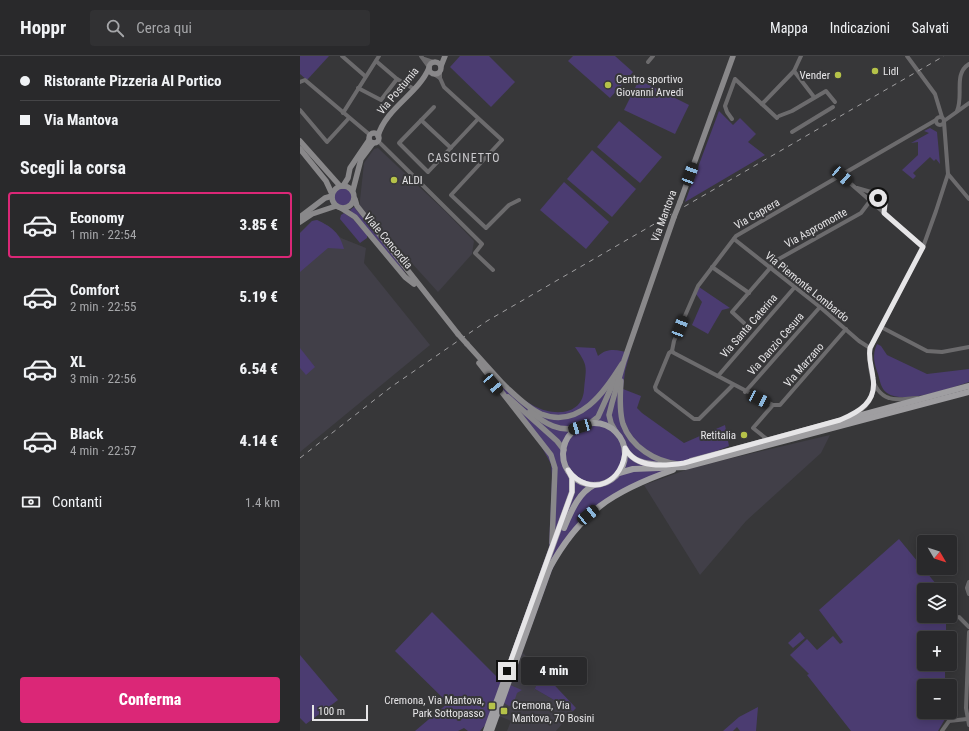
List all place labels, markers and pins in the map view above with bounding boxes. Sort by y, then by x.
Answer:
place label: Lidl [883,65,899,78]
marker: Lidl [870,66,880,76]
place label: Vender [800,69,831,82]
marker: Vender [833,70,843,80]
place label: Centro sportivo Giovanni Arvedi [616,73,684,99]
marker: Centro sportivo Giovanni Arvedi [603,80,613,90]
place label: ALDI [402,174,423,187]
marker: ALDI [389,175,399,185]
place label: Retitalia [700,429,736,442]
marker: Retitalia [739,430,749,440]
place label: Cremona, Via Mantova, Park Sottopasso [384,694,484,720]
place label: Cremona, Via Mantova, 70 Bosini [512,699,594,725]
marker: Cremona, Via Mantova, Park Sottopasso [487,701,497,711]
marker: Cremona, Via Mantova, 70 Bosini [499,706,509,716]

